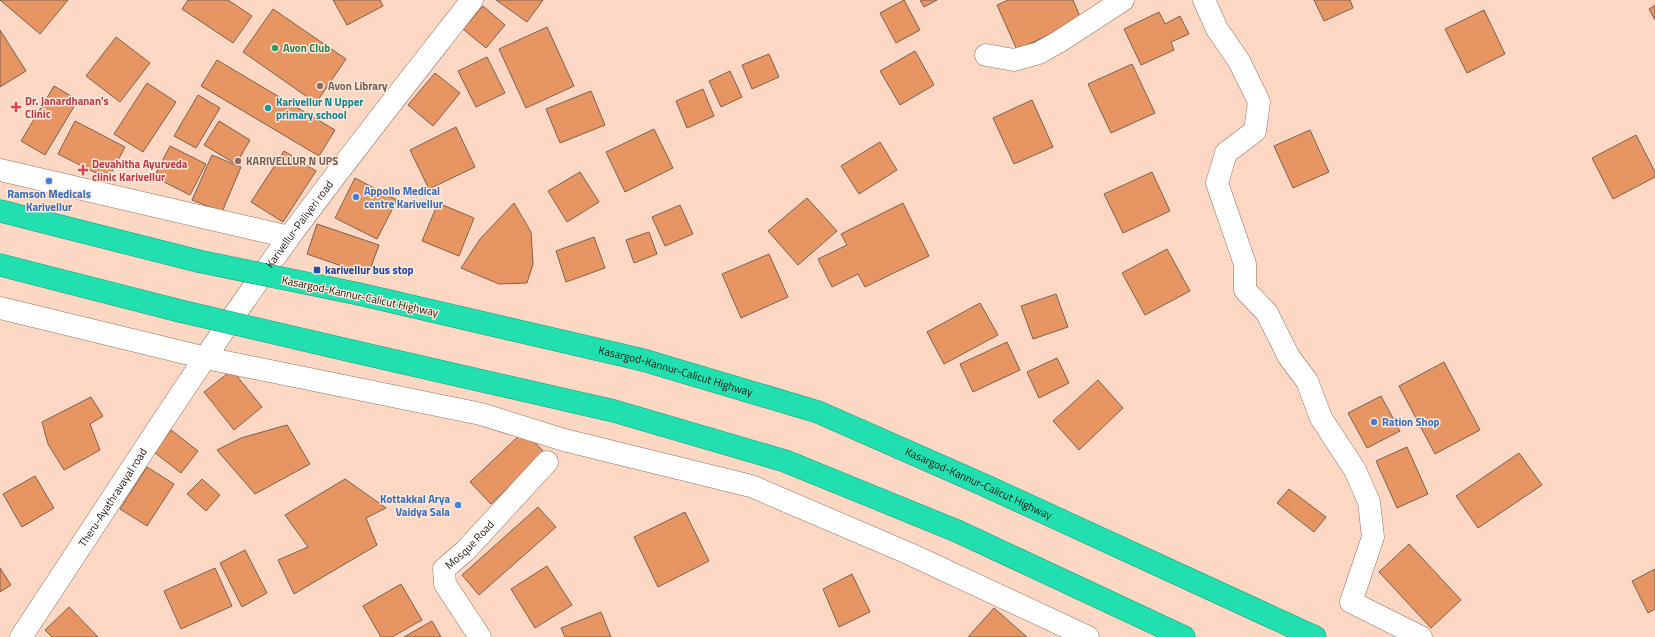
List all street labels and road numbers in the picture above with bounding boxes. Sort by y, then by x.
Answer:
street label: Karivellur-Paliyeri road [262,177,337,271]
street label: Kasargod-Kannur-Calicut Highway [280,272,440,321]
street label: Kasargod-Kannur-Calicut Highway [597,342,756,400]
street label: Kasargod-Kannur-Calicut Highway [903,443,1056,524]
street label: Theru-Ayathravayal road [74,445,151,550]
street label: Mosque Road [442,516,498,573]

